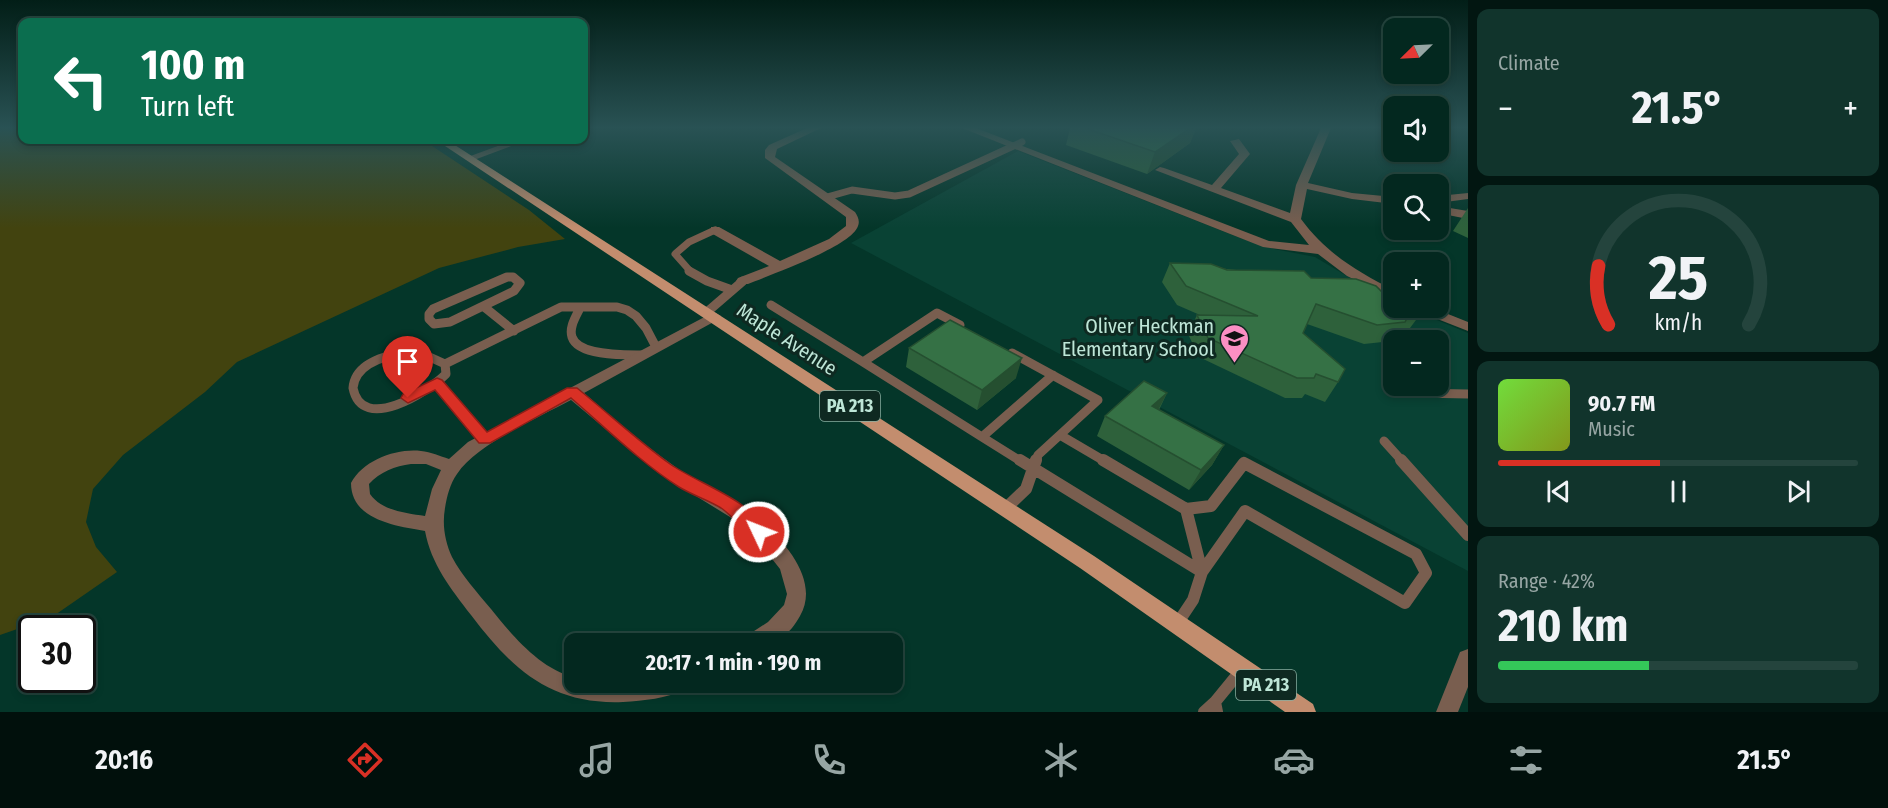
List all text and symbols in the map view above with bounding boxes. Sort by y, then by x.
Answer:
north arrow [1383,18,1449,84]
map controls [1383,18,1449,396]
text: 100 m [141,40,245,90]
icon: left [42,42,120,120]
text: Climate [1498,51,1560,75]
text: 21.5° [1632,81,1724,135]
text: − [1498,89,1513,129]
text: + [1843,89,1858,129]
text: Turn left [141,91,234,123]
button: sound [1383,96,1449,162]
button: search [1383,174,1449,240]
text: 25 [1647,241,1708,316]
button: + [1383,252,1449,318]
street label: Maple Avenue [732,298,842,380]
text: km/h [1654,311,1702,337]
place label: Oliver Heckman Elementary School [1062,314,1214,361]
school or university icon: Oliver Heckman Elementary School [1219,322,1251,364]
button: − [1383,330,1449,396]
pin [382,336,433,398]
icon: arrive [391,345,424,378]
text: 90.7 FM [1588,390,1655,417]
road number: PA 213 [820,391,880,421]
text: Music [1588,417,1635,441]
icon: previous [1542,475,1575,508]
icon: pause [1662,475,1695,508]
icon: next [1782,475,1815,508]
position arrow [727,500,791,564]
text: Range · 42% [1498,569,1595,593]
text: 210 km [1498,599,1628,653]
speed limit sign: 30 [18,615,96,693]
text: 20:17 · 1 min · 190 m [646,649,821,676]
road number: PA 213 [1236,670,1296,700]
icon: directions [344,739,386,781]
icon: music [576,739,618,781]
icon: phone [808,739,850,781]
icon: climate [1040,739,1082,781]
icon: car [1273,739,1315,781]
icon: filters [1505,739,1547,781]
text: 20:16 [95,744,153,776]
text: 21.5° [1737,744,1793,776]

